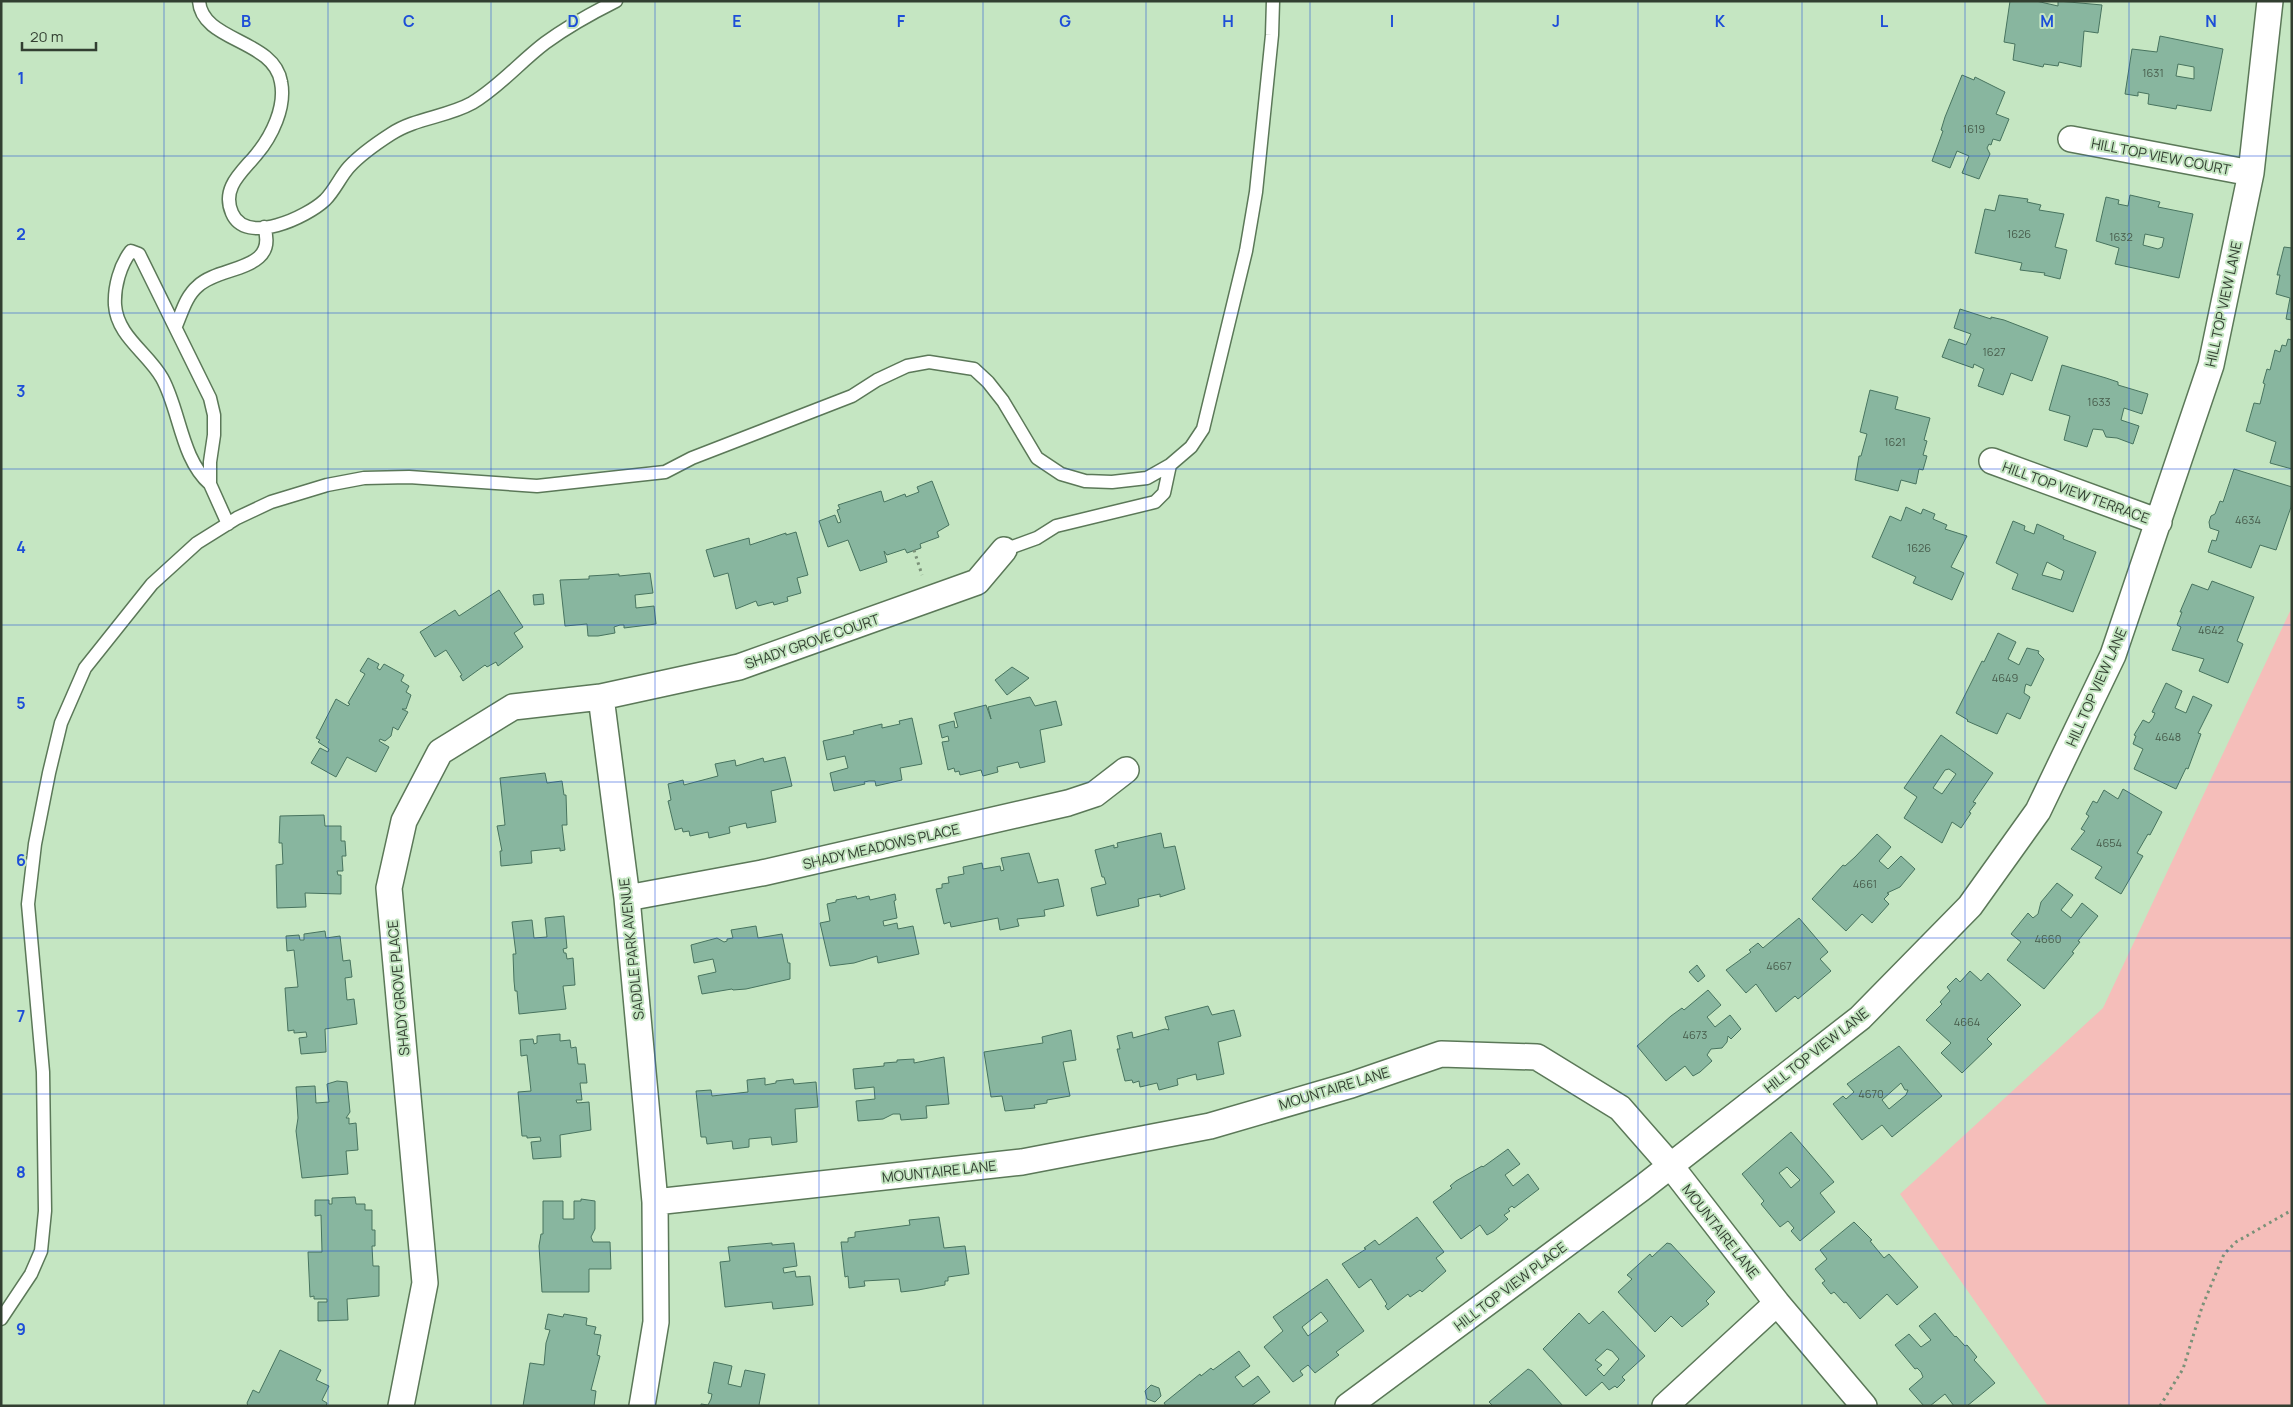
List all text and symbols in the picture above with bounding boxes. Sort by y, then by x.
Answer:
text: B [241,10,251,32]
text: C [403,10,415,32]
text: D [567,10,579,32]
text: E [732,10,742,32]
text: F [897,10,906,32]
text: G [1059,10,1071,32]
text: H [1222,10,1234,32]
text: I [1390,10,1394,32]
text: J [1552,10,1560,32]
text: K [1715,10,1726,32]
text: L [1880,10,1889,32]
text: M [2040,10,2054,32]
text: N [2205,10,2217,32]
scale bar [22,20,96,52]
text: 20 m [30,26,63,47]
house number: 1631 [2142,65,2164,80]
text: 1 [17,67,25,89]
house number: 1619 [1963,121,1985,136]
street label: HILL TOP VIEW COURT [2090,133,2233,179]
text: 2 [16,223,26,245]
house number: 1626 [2007,226,2031,241]
house number: 1632 [2109,229,2133,244]
street label: HILL TOP VIEW LANE [2200,239,2246,369]
house number: 1627 [1983,344,2005,359]
text: 3 [16,380,26,402]
house number: 1633 [2087,394,2111,409]
house number: 1621 [1884,434,1906,449]
street label: HILL TOP VIEW TERRACE [2000,457,2152,527]
house number: 4634 [2235,512,2261,527]
text: 4 [16,536,26,558]
house number: 1626 [1907,540,1931,555]
street label: SHADY GROVE COURT [742,609,882,673]
house number: 4642 [2198,622,2224,637]
street label: HILL TOP VIEW LANE [2061,625,2131,749]
house number: 4649 [1992,670,2018,685]
text: 5 [16,692,26,714]
house number: 4648 [2155,729,2181,744]
street label: SHADY MEADOWS PLACE [801,819,961,873]
house number: 4654 [2096,835,2122,850]
text: 6 [16,849,26,871]
house number: 4661 [1853,876,1877,891]
street label: SADDLE PARK AVENUE [614,877,648,1021]
street label: SHADY GROVE PLACE [383,919,413,1057]
house number: 4660 [2035,931,2061,946]
house number: 4667 [1766,958,1792,973]
street label: HILL TOP VIEW LANE [1760,1003,1872,1097]
text: 7 [17,1005,25,1027]
house number: 4664 [1954,1014,1980,1029]
house number: 4673 [1683,1027,1707,1042]
street label: MOUNTAIRE LANE [1276,1062,1392,1114]
house number: 4670 [1858,1086,1884,1101]
street label: MOUNTAIRE LANE [881,1156,997,1186]
text: 8 [16,1161,26,1183]
street label: MOUNTAIRE LANE [1678,1180,1764,1282]
street label: HILL TOP VIEW PLACE [1450,1237,1570,1335]
text: 9 [16,1318,26,1340]

